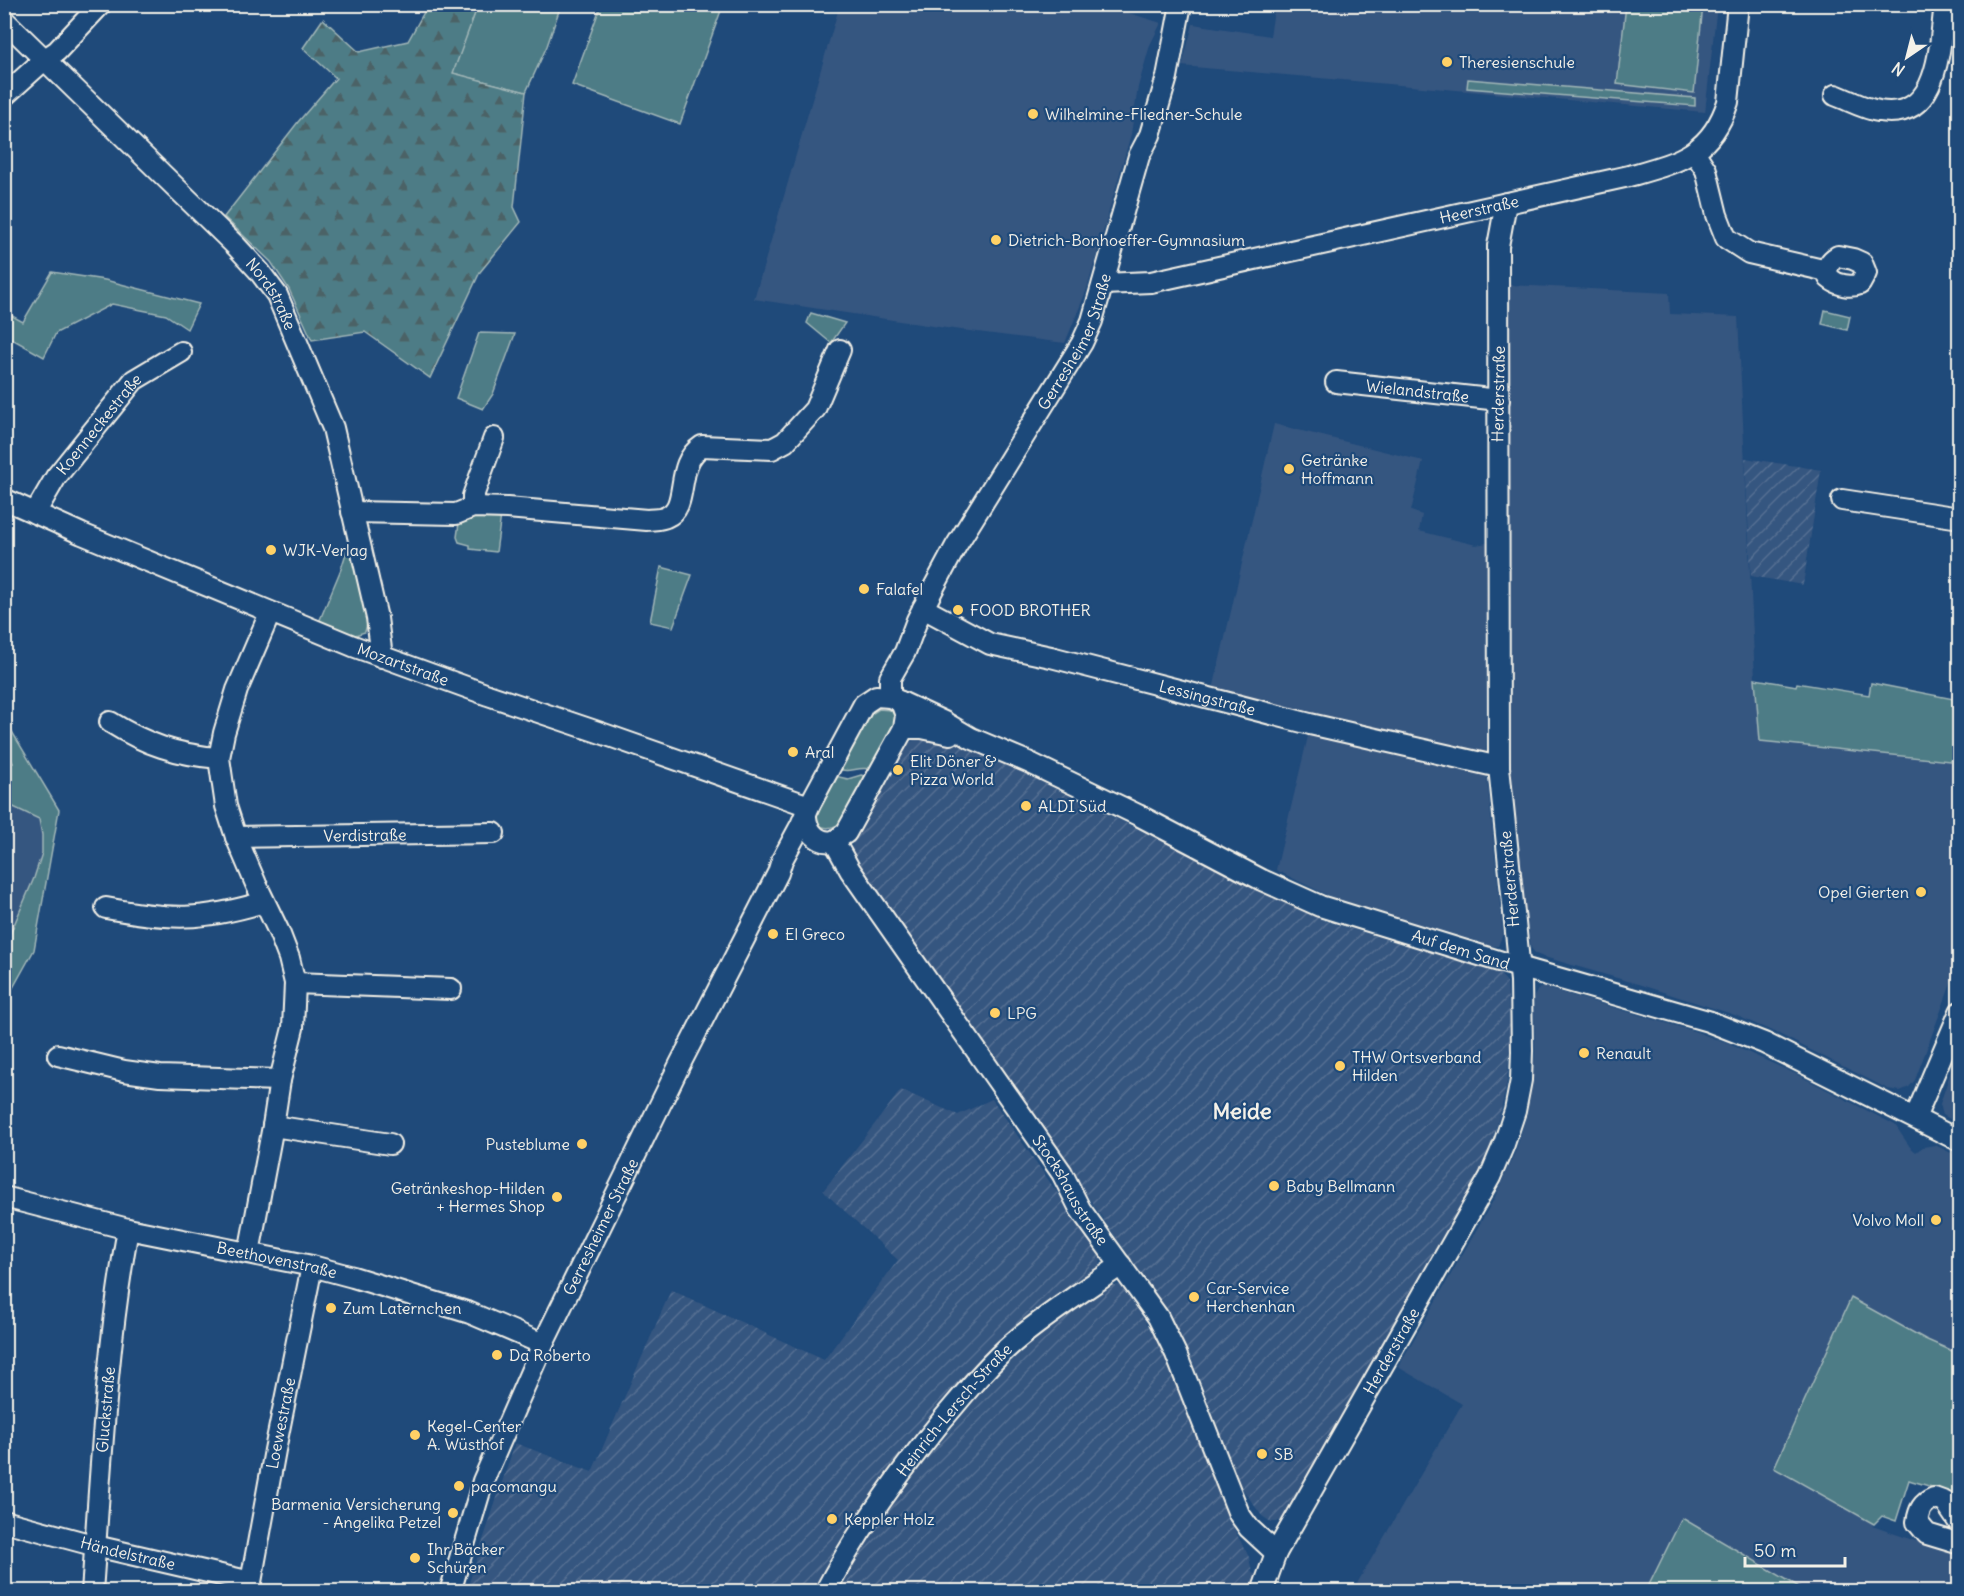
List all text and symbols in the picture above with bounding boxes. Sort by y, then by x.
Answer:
north arrow [1877,27,1937,87]
place label: Theresienschule [1459,52,1575,72]
marker: Theresienschule [1440,55,1454,69]
text: N [1888,58,1909,81]
place label: Wilhelmine-Fliedner-Schule [1045,104,1242,124]
marker: Wilhelmine-Fliedner-Schule [1026,107,1040,121]
street label: Heerstraße [1437,191,1521,228]
place label: Dietrich-Bonhoeffer-Gymnasium [1008,230,1245,250]
marker: Dietrich-Bonhoeffer-Gymnasium [989,233,1003,247]
street label: Nordstraße [242,254,300,333]
street label: Gerresheimer Straße [1033,271,1115,414]
street label: Herderstraße [1487,346,1509,442]
street label: Koenneckestraße [52,368,145,479]
street label: Wielandstraße [1365,375,1470,407]
place label: Getränke Hoffmann [1301,450,1374,488]
marker: Getränke Hoffmann [1282,462,1296,476]
place label: WJK-Verlag [283,540,368,560]
marker: WJK-Verlag [264,543,278,557]
place label: Falafel [876,579,923,599]
marker: Falafel [857,582,871,596]
place label: FOOD BROTHER [970,600,1091,620]
marker: FOOD BROTHER [951,603,965,617]
street label: Mozartstraße [355,638,452,690]
street label: Lessingstraße [1157,675,1258,720]
place label: Aral [805,742,834,762]
marker: Aral [786,745,800,759]
place label: Elit Döner & Pizza World [910,751,997,789]
marker: Elit Döner & Pizza World [891,763,905,777]
place label: ALDI Süd [1038,796,1106,816]
marker: ALDI Süd [1019,799,1033,813]
street label: Verdistraße [323,824,407,846]
street label: Herderstraße [1495,830,1523,928]
place label: Opel Gierten [1818,882,1909,902]
marker: Opel Gierten [1914,885,1928,899]
place label: El Greco [785,924,845,944]
street label: Auf dem Sand [1410,925,1512,974]
marker: El Greco [766,927,780,941]
place label: LPG [1007,1003,1037,1023]
marker: LPG [988,1006,1002,1020]
place label: Renault [1596,1043,1652,1063]
marker: Renault [1577,1046,1591,1060]
place label: THW Ortsverband Hilden [1352,1047,1481,1085]
marker: THW Ortsverband Hilden [1333,1059,1347,1073]
district label: Meide [1212,1097,1272,1125]
street label: Stockshausstraße [1028,1131,1113,1249]
place label: Pusteblume [486,1134,570,1154]
marker: Pusteblume [575,1137,589,1151]
street label: Gerresheimer Straße [558,1155,642,1298]
place label: Baby Bellmann [1286,1176,1395,1196]
place label: Getränkeshop-Hilden + Hermes Shop [391,1178,545,1216]
marker: Baby Bellmann [1267,1179,1281,1193]
marker: Getränkeshop-Hilden + Hermes Shop [550,1190,564,1204]
place label: Volvo Moll [1852,1210,1924,1230]
marker: Volvo Moll [1929,1213,1943,1227]
street label: Beethovenstraße [215,1237,339,1282]
place label: Car-Service Herchenhan [1206,1278,1295,1316]
marker: Car-Service Herchenhan [1187,1290,1201,1304]
place label: Zum Laternchen [343,1298,462,1318]
marker: Zum Laternchen [324,1301,338,1315]
street label: Herderstraße [1359,1304,1424,1398]
street label: Heinrich-Lersch-Straße [892,1339,1016,1480]
place label: Da Roberto [509,1345,591,1365]
marker: Da Roberto [490,1348,504,1362]
street label: Gluckstraße [92,1366,119,1453]
street label: Loewestraße [262,1376,299,1471]
place label: Kegel-Center A. Wüsthof [427,1416,522,1454]
marker: Kegel-Center A. Wüsthof [408,1428,422,1442]
place label: SB [1274,1444,1293,1464]
marker: SB [1255,1447,1269,1461]
place label: pacomangu [471,1476,557,1496]
marker: pacomangu [452,1479,466,1493]
place label: Barmenia Versicherung - Angelika Petzel [271,1494,441,1532]
marker: Barmenia Versicherung - Angelika Petzel [446,1506,460,1520]
place label: Keppler Holz [844,1509,935,1529]
marker: Keppler Holz [825,1512,839,1526]
scale bar [1745,1530,1846,1568]
street label: Händelstraße [78,1532,177,1574]
place label: Ihr Bäcker Schüren [427,1539,505,1577]
text: 50 m [1754,1539,1796,1562]
marker: Ihr Bäcker Schüren [408,1551,422,1565]

